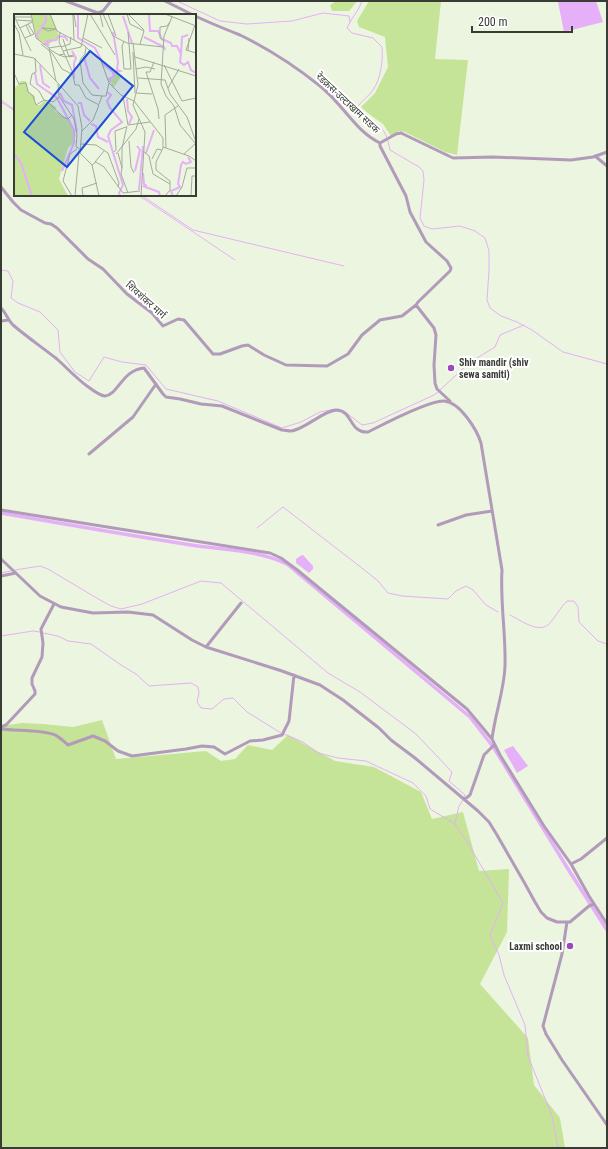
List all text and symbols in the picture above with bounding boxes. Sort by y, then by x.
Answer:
scale bar [472,8,572,34]
inset map [14,14,196,196]
text: 200 m [478,15,508,29]
street label: रेडक्रस-उल्टाखाम सडक [313,70,382,135]
street label: शिवशंकर मार्ग [124,279,169,321]
place label: Shiv mandir (shiv sewa samiti) [459,357,529,381]
marker: Shiv mandir (shiv sewa samiti) [446,363,456,373]
place label: Laxmi school [509,941,562,952]
marker: Laxmi school [565,941,575,951]

